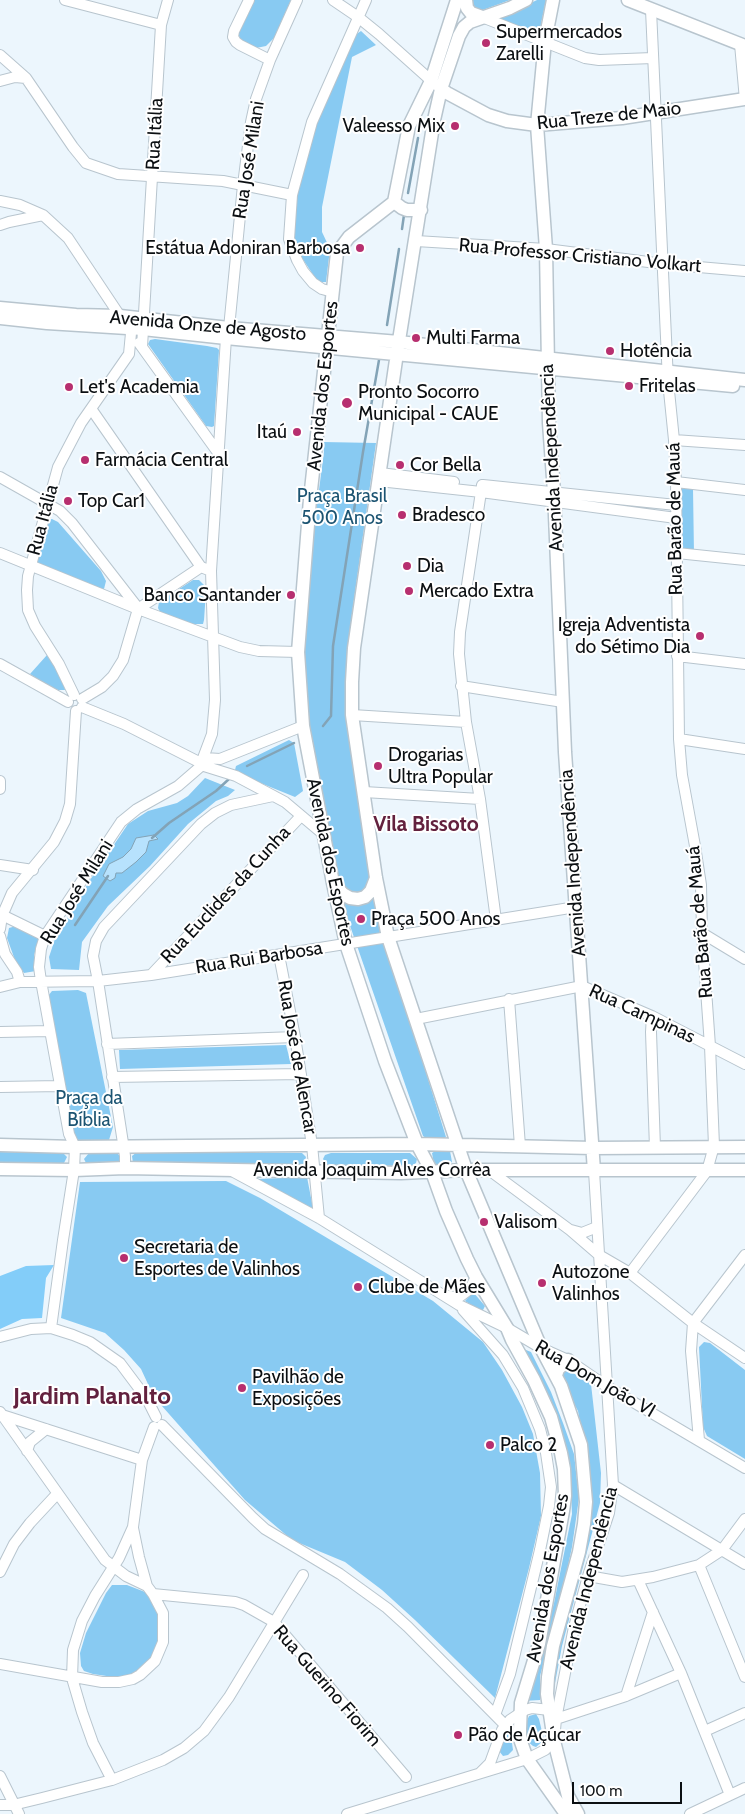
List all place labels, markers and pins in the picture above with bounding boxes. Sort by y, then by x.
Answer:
place label: Supermercados Zarelli [496,21,622,65]
marker: Supermercados Zarelli [480,37,492,49]
place label: Valeesso Mix [342,115,445,137]
marker: Valeesso Mix [449,120,461,132]
place label: Estátua Adoniran Barbosa [145,237,350,259]
marker: Estátua Adoniran Barbosa [354,242,366,254]
place label: Multi Farma [426,327,520,349]
marker: Multi Farma [410,332,422,344]
place label: Hotência [620,340,692,362]
marker: Hotência [604,345,616,357]
place label: Fritelas [639,375,696,397]
place label: Let's Academia [79,376,199,398]
marker: Fritelas [623,380,635,392]
marker: Let's Academia [63,381,75,393]
place label: Pronto Socorro Municipal - CAUE [358,381,499,425]
marker: Pronto Socorro Municipal - CAUE [340,396,354,410]
place label: Itaú [257,421,287,443]
marker: Itaú [291,426,303,438]
place label: Farmácia Central [95,449,228,471]
marker: Farmácia Central [79,454,91,466]
place label: Cor Bella [410,454,481,476]
marker: Cor Bella [394,459,406,471]
place label: Top Car1 [78,490,145,512]
marker: Top Car1 [62,495,74,507]
place label: Bradesco [412,504,485,526]
marker: Bradesco [396,509,408,521]
place label: Dia [417,555,444,577]
marker: Dia [401,560,413,572]
place label: Mercado Extra [419,580,534,602]
place label: Banco Santander [144,584,281,606]
marker: Mercado Extra [403,585,415,597]
marker: Banco Santander [285,589,297,601]
place label: Igreja Adventista do Sétimo Dia [558,614,690,658]
marker: Igreja Adventista do Sétimo Dia [694,630,706,642]
place label: Drogarias Ultra Popular [388,744,493,788]
marker: Drogarias Ultra Popular [372,760,384,772]
place label: Praça 500 Anos [371,908,500,930]
marker: Praça 500 Anos [355,913,367,925]
place label: Valisom [494,1211,557,1233]
marker: Valisom [478,1216,490,1228]
place label: Secretaria de Esportes de Valinhos [134,1236,300,1280]
marker: Secretaria de Esportes de Valinhos [118,1252,130,1264]
place label: Autozone Valinhos [552,1261,630,1305]
place label: Clube de Mães [368,1276,485,1298]
marker: Autozone Valinhos [536,1277,548,1289]
marker: Clube de Mães [352,1281,364,1293]
place label: Pavilhão de Exposições [252,1366,344,1410]
marker: Pavilhão de Exposições [236,1382,248,1394]
place label: Palco 2 [500,1434,557,1456]
marker: Palco 2 [484,1439,496,1451]
place label: Pão de Açúcar [468,1724,581,1746]
marker: Pão de Açúcar [452,1729,464,1741]

